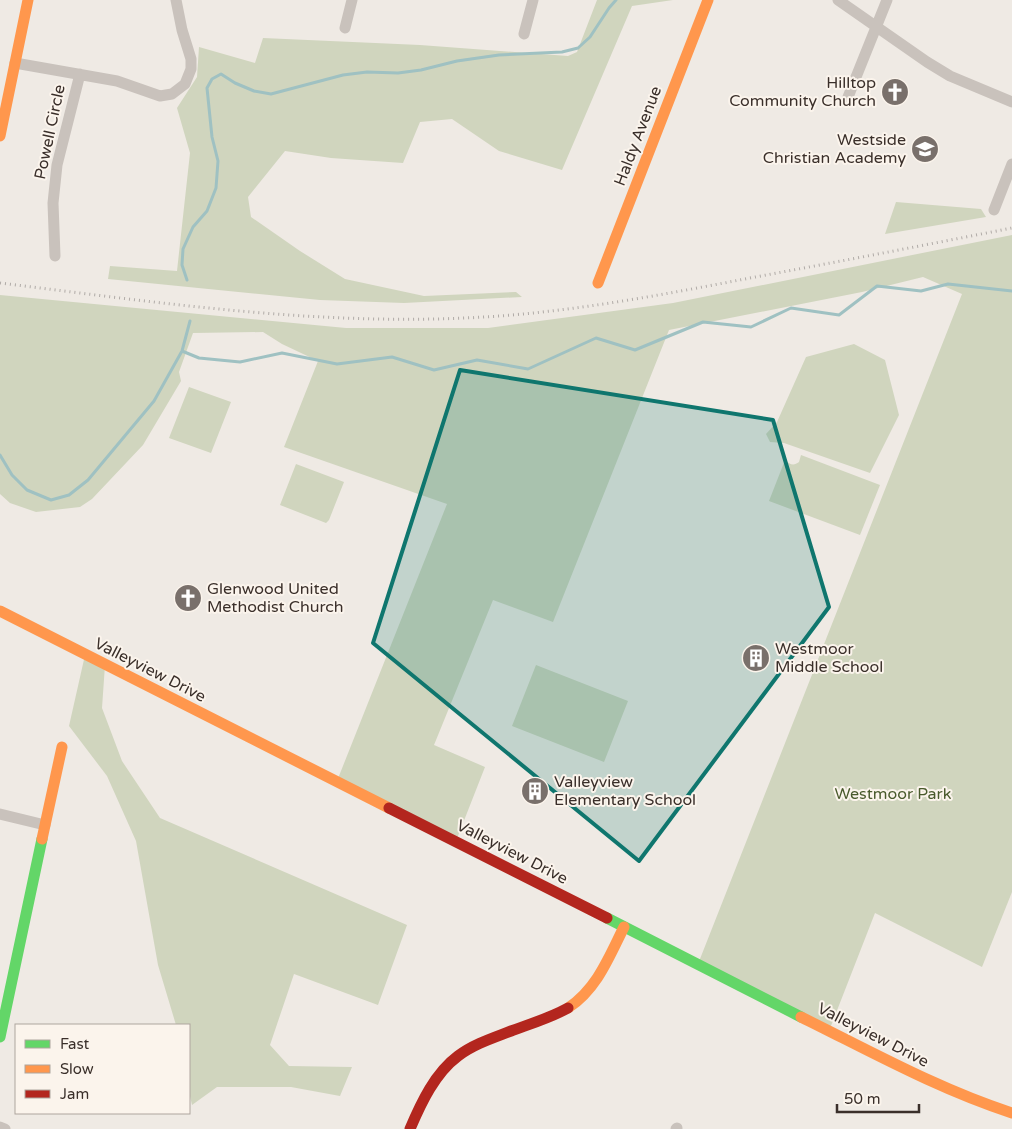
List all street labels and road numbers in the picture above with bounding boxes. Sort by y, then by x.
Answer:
street label: Powell Circle [30,83,70,181]
street label: Haldy Avenue [610,83,666,189]
street label: Valleyview Drive [91,633,209,707]
street label: Valleyview Drive [453,815,571,889]
street label: Valleyview Drive [814,998,932,1072]

